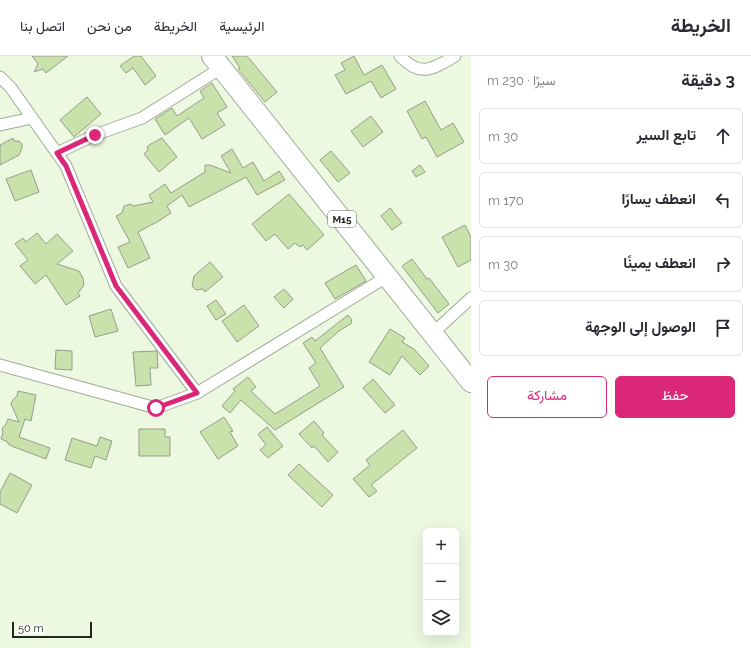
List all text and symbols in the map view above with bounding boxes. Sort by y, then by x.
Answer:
text: الخريطة [671,14,731,36]
text: اتصل بنا [20,18,65,34]
text: من نحن [87,18,132,34]
text: الخريطة [154,18,197,34]
text: الرئيسية [219,18,264,34]
text: 3 دقيقة [681,70,735,90]
text: سيرًا · 230 m [487,73,556,88]
icon: ahead [712,125,734,147]
route end [86,126,104,144]
text: تابع السير [636,126,696,144]
text: 30 m [488,129,518,144]
icon: left [712,189,734,211]
text: انعطف يسارًا [621,190,696,208]
text: 170 m [488,193,524,208]
road number: M15 [328,211,356,227]
icon: right [712,253,734,275]
text: انعطف يمينًا [623,254,696,272]
text: 30 m [488,257,518,272]
icon: arrive [712,317,734,339]
text: الوصول إلى الوجهة [585,318,696,336]
button: مشاركة [487,376,607,418]
button: حفظ [615,376,735,418]
route start [147,399,165,417]
map controls [423,528,459,636]
button: + [423,528,459,564]
button: − [423,564,459,600]
button: layers [423,600,459,636]
scale bar [12,620,92,639]
text: 50 m [18,622,44,635]

